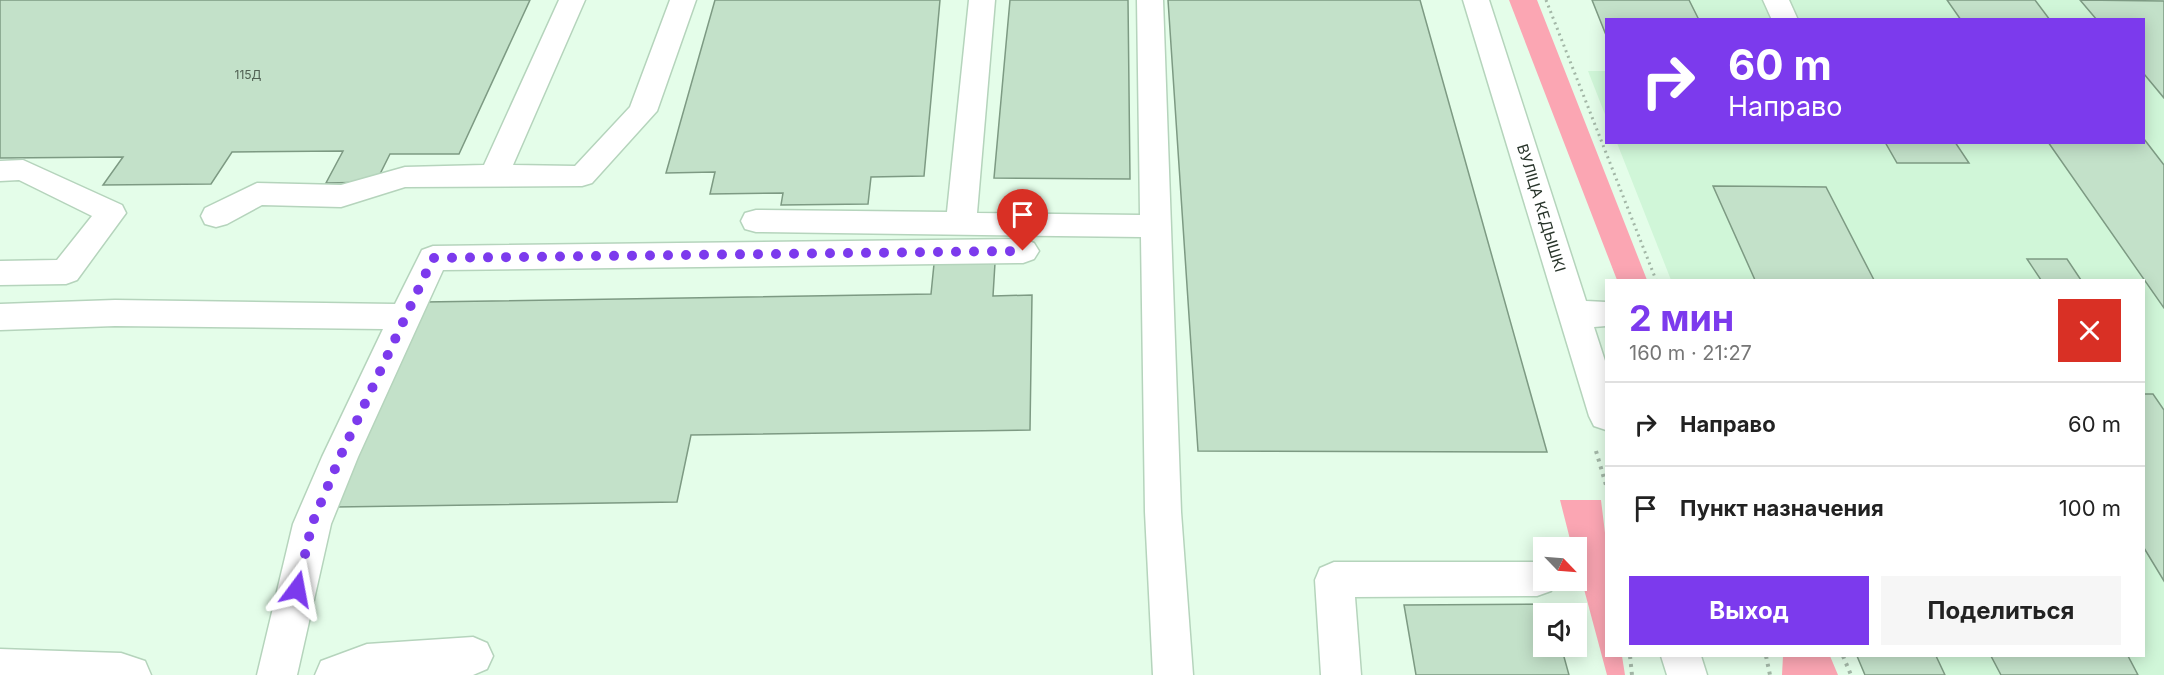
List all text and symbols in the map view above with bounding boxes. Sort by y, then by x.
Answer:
text: 60 m [1728,39,1832,90]
icon: right [1629,42,1707,120]
house number: 115Д [235,67,262,82]
text: Направо [1728,90,1843,123]
street label: ВУЛІЦА КЕДЫШКІ [1513,141,1570,274]
pin [997,189,1048,251]
icon: arrive [1006,198,1039,231]
text: 2 мин [1629,296,1734,340]
button: close [2058,299,2121,362]
text: 160 m · 21:27 [1629,341,1752,365]
icon: right [1629,408,1662,441]
text: Направо [1680,411,1776,437]
text: 60 m [2068,411,2121,437]
icon: arrive [1629,492,1662,525]
text: Пункт назначения [1680,495,1884,521]
text: 100 m [2059,495,2121,521]
north arrow [1533,537,1587,591]
map controls [1533,537,1587,657]
position arrow [265,557,329,621]
button: Выход [1629,576,1869,645]
button: Поделиться [1881,576,2121,645]
button: sound [1533,603,1587,657]

